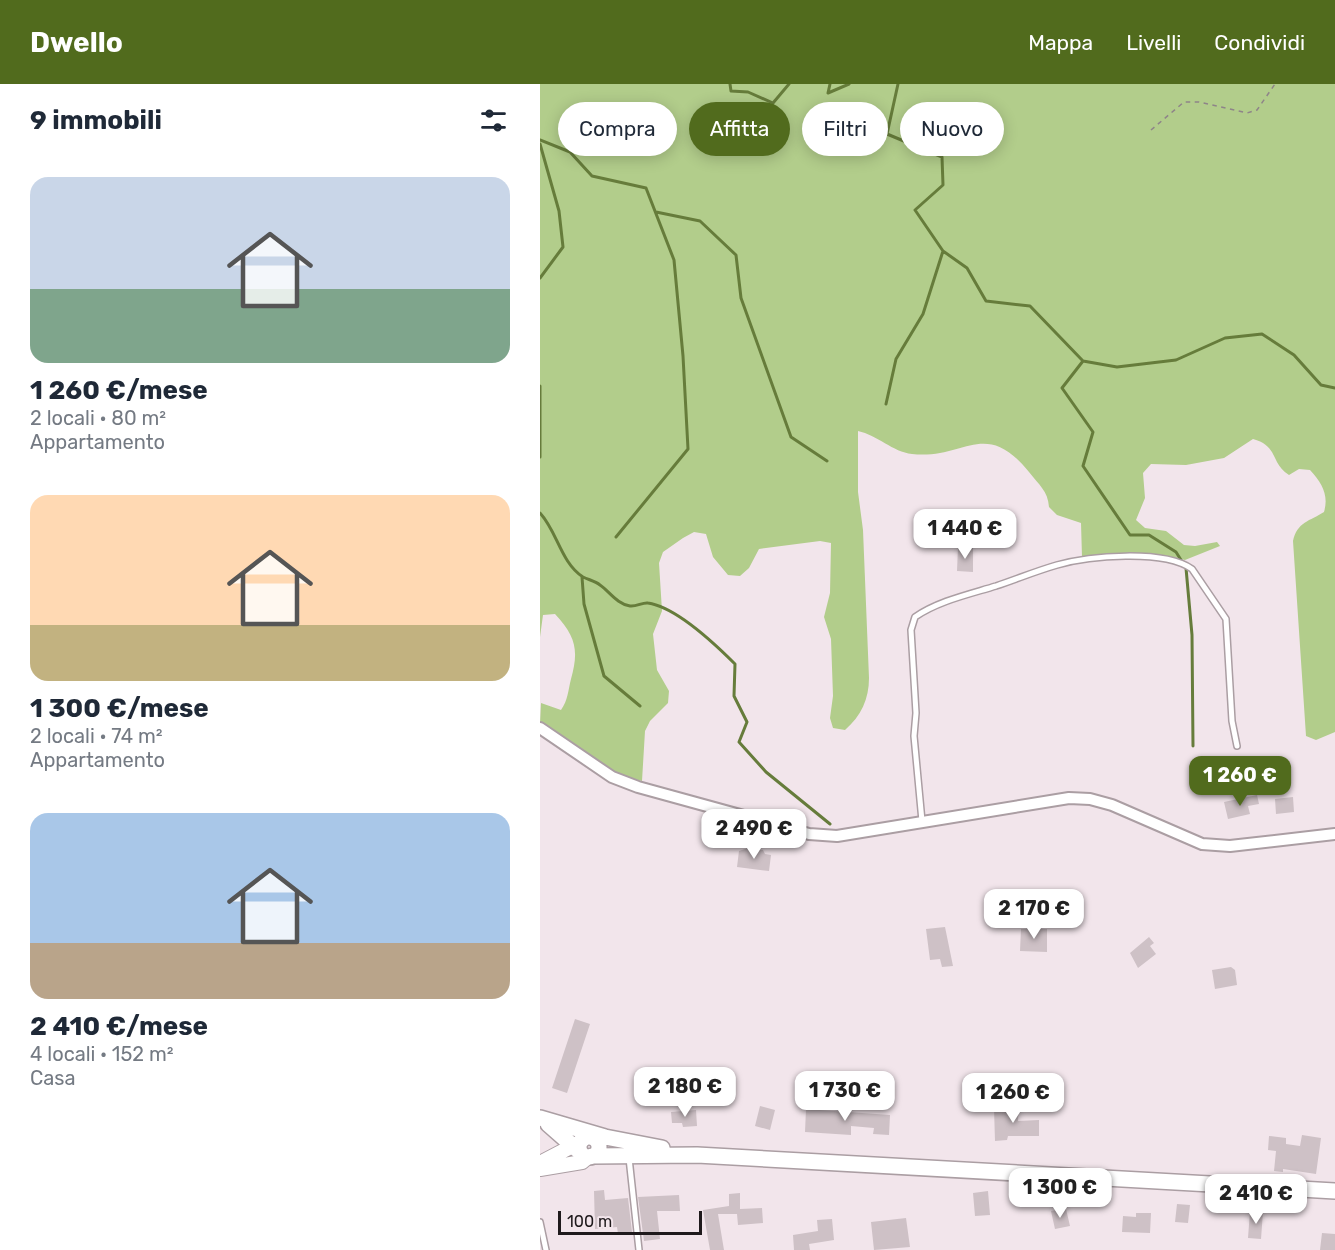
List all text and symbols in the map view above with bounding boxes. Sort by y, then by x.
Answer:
text: Dwello [30,26,123,59]
text: Mappa [1028,30,1093,55]
text: Livelli [1126,30,1181,55]
text: Condividi [1214,30,1305,55]
chip: Compra [558,102,677,156]
chip: Affitta [689,102,790,156]
chip: Filtri [802,102,888,156]
chip: Nuovo [900,102,1004,156]
icon: filters [477,104,510,137]
text: 9 immobili [30,105,162,136]
icon: home [216,216,324,324]
text: 1 260 €/mese [30,375,208,406]
text: 2 locali · 80 m² [30,406,166,430]
text: Appartamento [30,430,165,454]
pin: 1 440 € [910,509,1020,560]
text: 1 440 € [927,516,1003,540]
icon: home [216,534,324,642]
text: 1 300 €/mese [30,693,209,724]
text: 2 locali · 74 m² [30,724,163,748]
text: Appartamento [30,748,165,772]
pin: 1 260 € [1185,756,1295,807]
text: 1 260 € [1203,763,1277,787]
pin: 2 490 € [699,809,809,860]
text: 2 490 € [715,816,793,840]
icon: home [216,852,324,960]
pin: 2 170 € [979,889,1089,940]
text: 2 170 € [998,896,1070,920]
text: 2 410 €/mese [30,1011,208,1042]
text: 4 locali · 152 m² [30,1042,174,1066]
text: Casa [30,1066,76,1090]
pin: 2 180 € [630,1067,740,1118]
pin: 1 730 € [790,1071,900,1122]
pin: 1 260 € [958,1073,1068,1124]
text: 2 180 € [648,1074,722,1098]
text: 1 730 € [809,1078,881,1102]
text: 1 260 € [976,1080,1050,1104]
pin: 1 300 € [1005,1168,1115,1219]
pin: 2 410 € [1201,1174,1311,1225]
text: 1 300 € [1023,1175,1097,1199]
text: 2 410 € [1219,1181,1293,1205]
scale bar [558,1208,702,1236]
text: 100 m [567,1212,612,1231]

